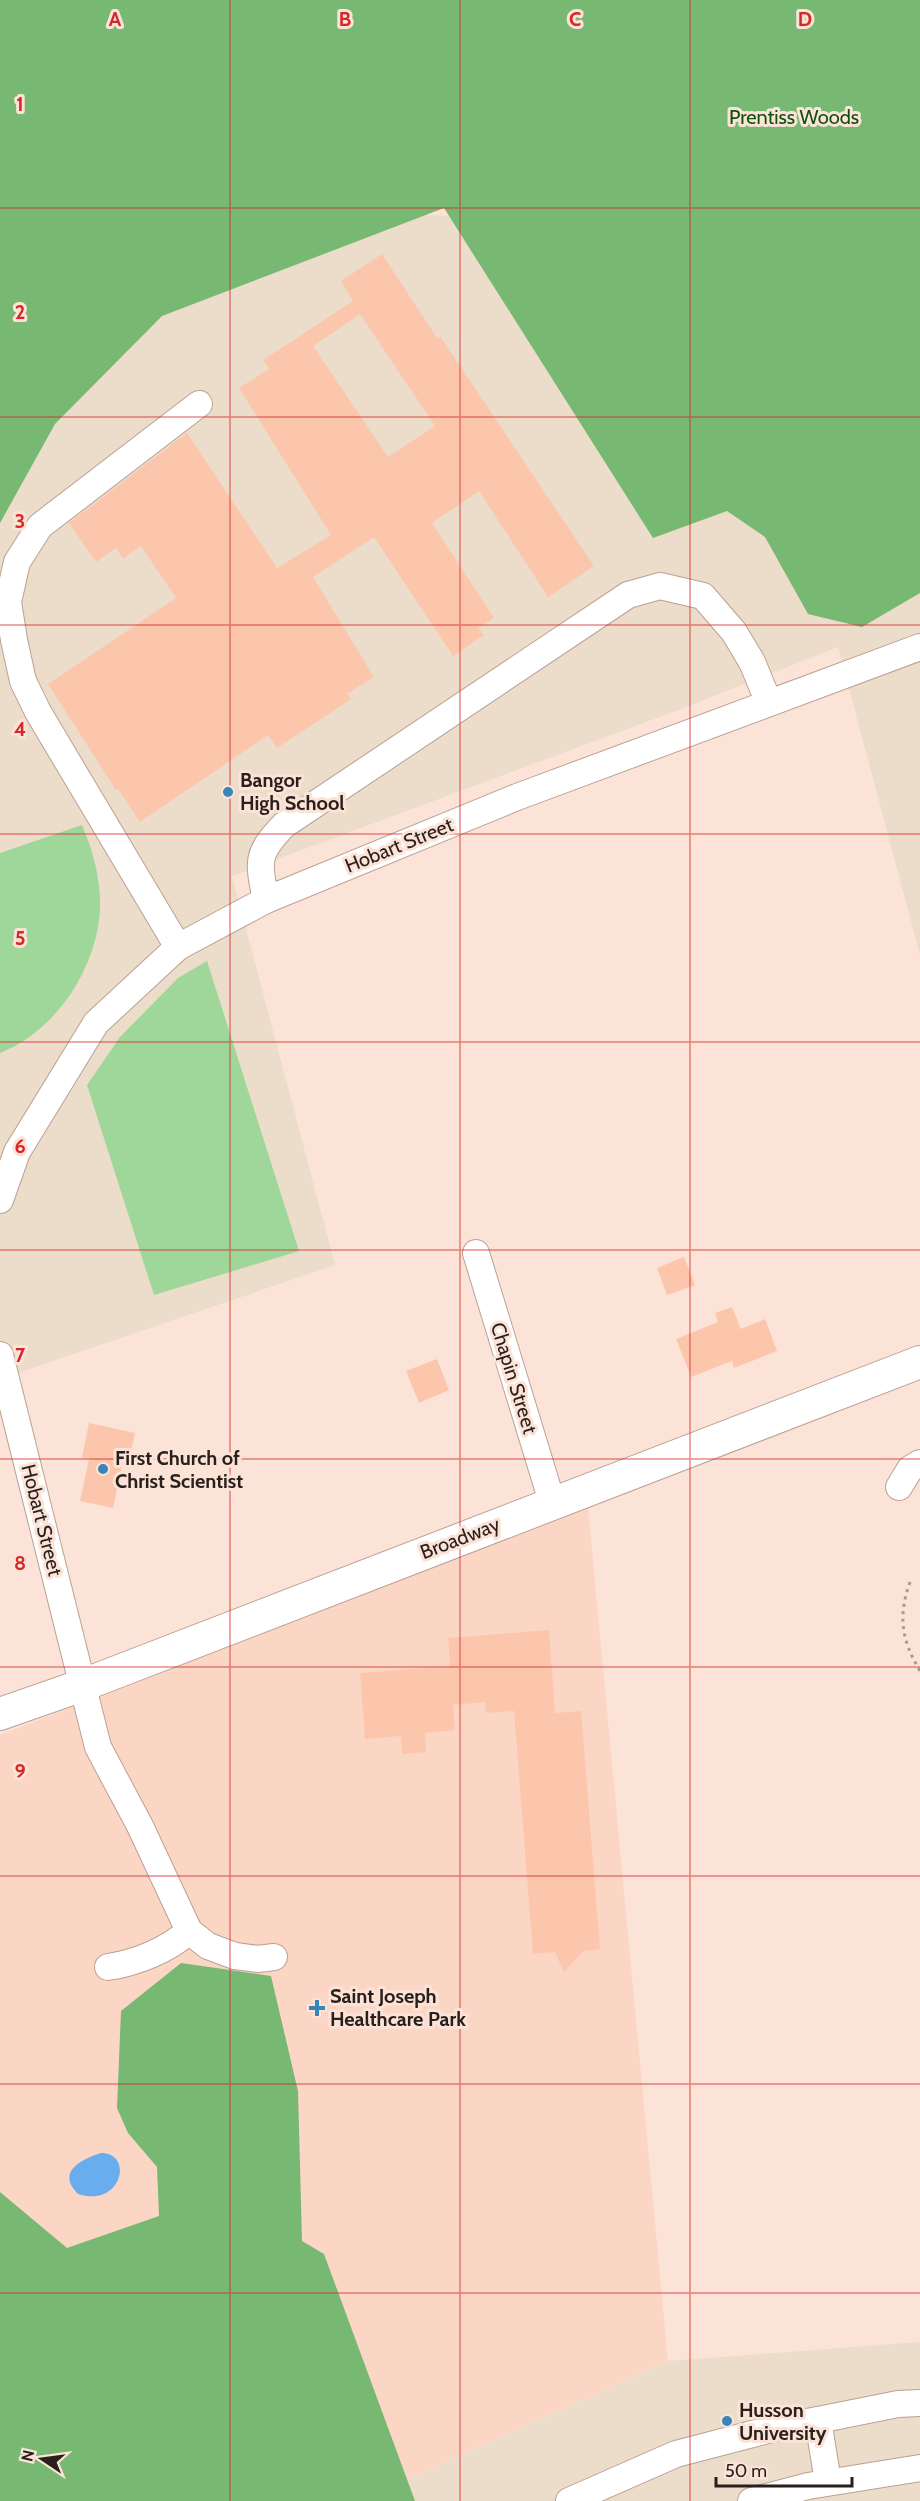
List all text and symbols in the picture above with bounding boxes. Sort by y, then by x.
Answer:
text: A [109,7,122,31]
text: B [339,7,351,31]
text: C [569,7,581,31]
text: D [798,7,812,31]
text: 1 [16,92,24,116]
park label: Prentiss Woods [729,105,859,129]
text: 2 [15,300,25,324]
text: 3 [15,509,25,533]
text: 4 [14,717,26,741]
place label: Bangor High School [240,768,345,815]
marker: Bangor High School [221,785,235,799]
street label: Hobart Street [341,812,457,878]
text: 5 [15,926,25,950]
text: 6 [14,1134,26,1158]
street label: Chapin Street [486,1319,542,1437]
text: 7 [15,1343,26,1367]
place label: First Church of Christ Scientist [115,1446,243,1493]
street label: Hobart Street [17,1462,68,1579]
marker: First Church of Christ Scientist [96,1462,110,1476]
street label: Broadway [417,1512,503,1564]
text: 8 [14,1551,26,1575]
text: 9 [14,1759,26,1783]
place label: Saint Joseph Healthcare Park [330,1984,466,2031]
marker: Saint Joseph Healthcare Park [308,1999,326,2017]
place label: Husson University [739,2398,827,2445]
marker: Husson University [720,2414,734,2428]
north arrow [12,2429,72,2489]
text: N [17,2448,38,2463]
scale bar [716,2450,852,2488]
text: 50 m [725,2460,767,2482]

